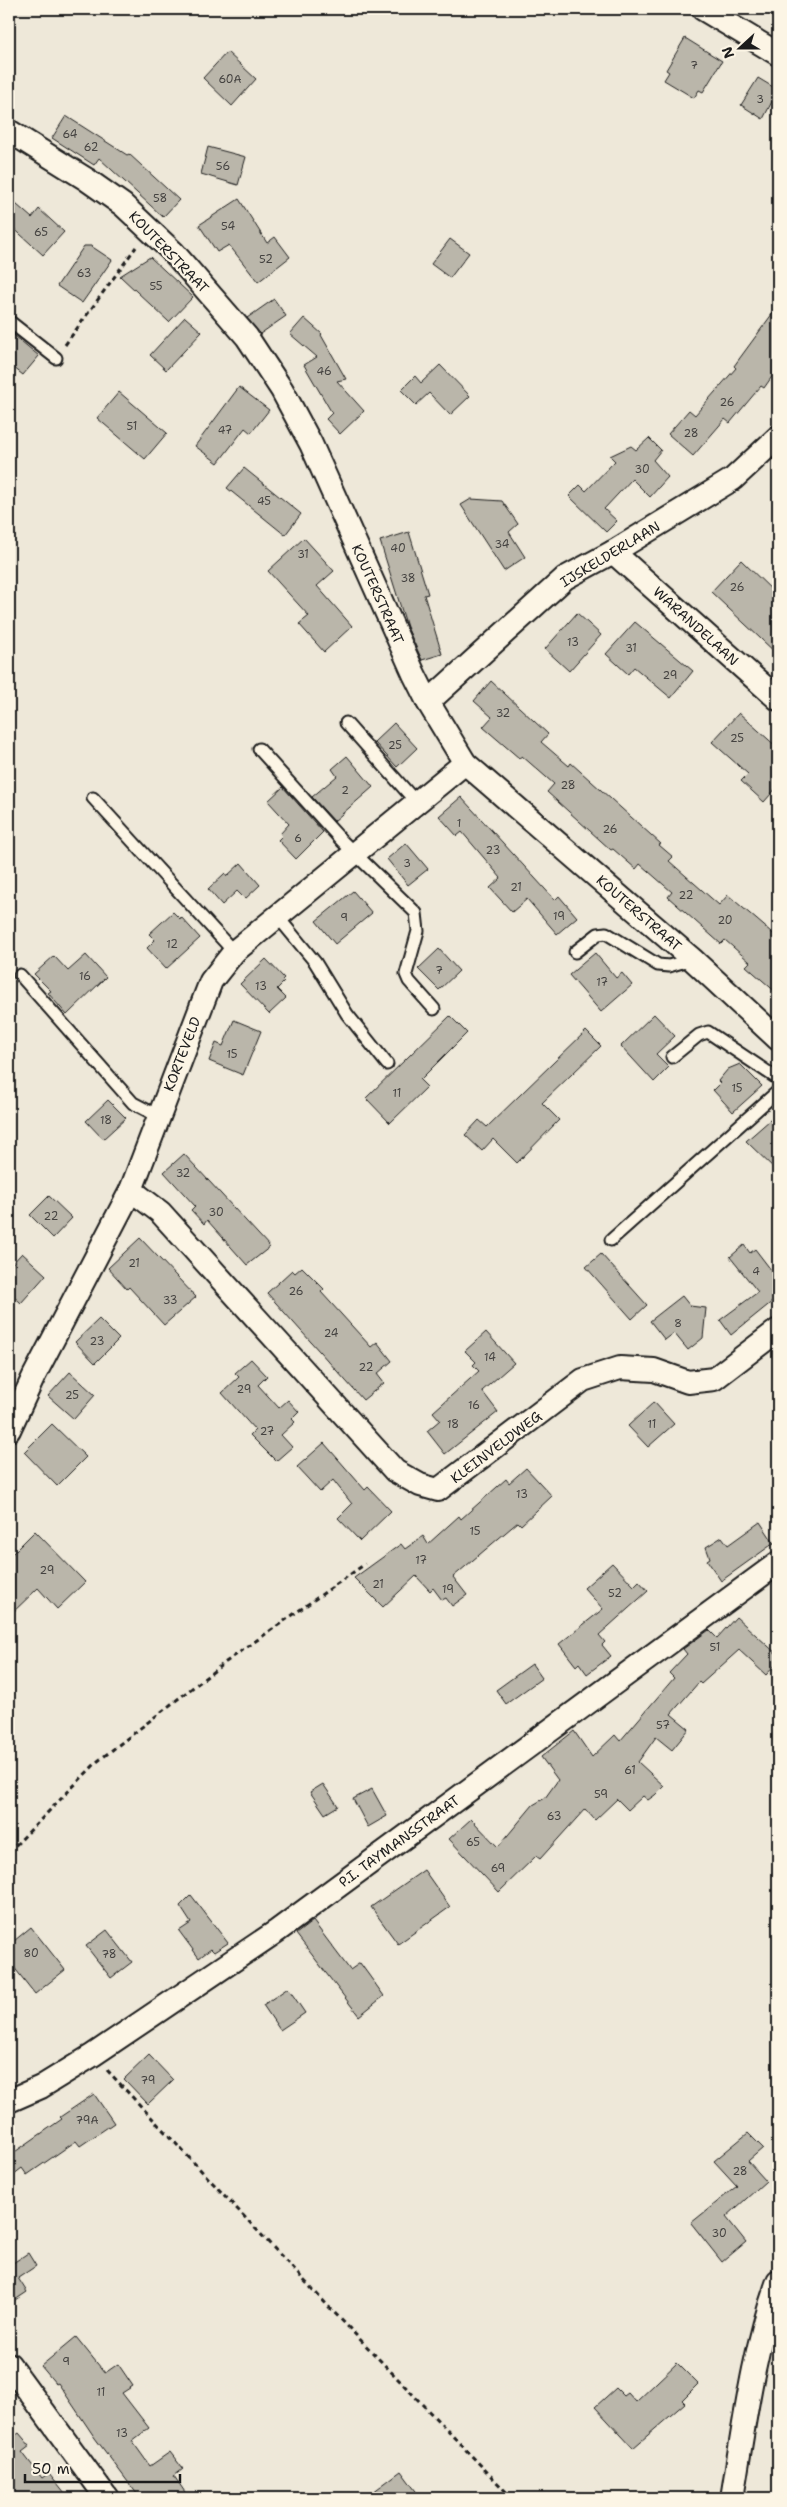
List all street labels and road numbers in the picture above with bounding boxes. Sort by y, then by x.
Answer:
street label: KOUTERSTRAAT [125,207,213,297]
street label: IJSKELDERLAAN [557,517,663,591]
street label: KOUTERSTRAAT [348,541,408,647]
street label: WARANDELAAN [649,583,743,669]
street label: KOUTERSTRAAT [593,871,686,955]
street label: KORTEVELD [159,1014,205,1094]
street label: KLEINVELDWEG [447,1407,546,1487]
street label: P.I. TAYMANSSTRAAT [335,1791,463,1891]

